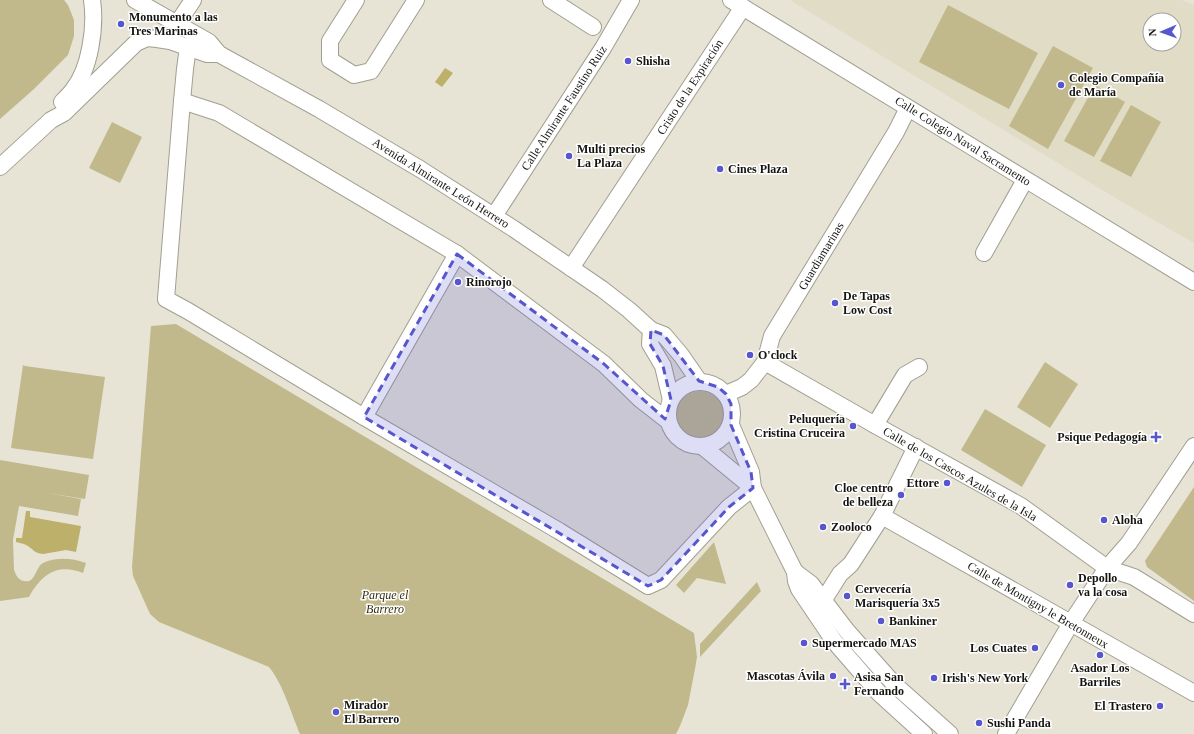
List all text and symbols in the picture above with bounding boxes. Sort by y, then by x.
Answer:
place label: Monumento a las Tres Marinas [129,10,218,38]
north arrow [1142,12,1182,52]
marker: Monumento a las Tres Marinas [116,19,126,29]
text: N [1146,28,1158,37]
street label: Cristo de la Expiración [654,37,726,137]
street label: Calle Almirante Faustino Ruiz [518,43,610,173]
place label: Shisha [636,54,670,68]
marker: Shisha [623,56,633,66]
place label: Colegio Compañía de María [1069,71,1164,99]
marker: Colegio Compañía de María [1056,80,1066,90]
street label: Calle Colegio Naval Sacramento [892,93,1034,189]
street label: Avenida Almirante León Herrero [370,135,512,231]
place label: Multi precios La Plaza [577,142,645,170]
marker: Multi precios La Plaza [564,151,574,161]
place label: Cines Plaza [728,162,788,176]
marker: Cines Plaza [715,164,725,174]
street label: Guardiamarinas [795,219,847,292]
place label: Rinorojo [466,275,512,289]
marker: Rinorojo [453,277,463,287]
place label: De Tapas Low Cost [843,289,892,317]
marker: De Tapas Low Cost [830,298,840,308]
place label: O'clock [758,348,798,362]
marker: O'clock [745,350,755,360]
place label: Peluquería Cristina Cruceira [754,412,845,440]
marker: Peluquería Cristina Cruceira [848,421,858,431]
street label: Calle de los Cascos Azules de la Isla [880,424,1040,524]
place label: Psique Pedagogía [1057,430,1147,444]
marker: Psique Pedagogía [1150,431,1162,443]
place label: Ettore [907,476,940,490]
marker: Ettore [942,478,952,488]
place label: Cloe centro de belleza [834,481,893,509]
marker: Cloe centro de belleza [896,490,906,500]
place label: Aloha [1112,513,1143,527]
marker: Aloha [1099,515,1109,525]
place label: Zooloco [831,520,872,534]
marker: Zooloco [818,522,828,532]
street label: Calle de Montigny le Bretonneux [965,559,1111,651]
place label: Depollo va la cosa [1078,571,1127,599]
marker: Depollo va la cosa [1065,580,1075,590]
place label: Cervecería Marisquería 3x5 [855,582,940,610]
park label: Parque el Barrero [361,588,409,616]
marker: Cervecería Marisquería 3x5 [842,591,852,601]
place label: Bankiner [889,614,938,628]
marker: Bankiner [876,616,886,626]
place label: Supermercado MAS [812,636,917,650]
marker: Supermercado MAS [799,638,809,648]
place label: Los Cuates [970,641,1027,655]
marker: Los Cuates [1030,643,1040,653]
marker: Asador Los Barriles [1095,650,1105,660]
place label: Asador Los Barriles [1071,661,1130,689]
place label: Mascotas Ávila [747,669,825,683]
place label: Asisa San Fernando [854,670,904,698]
marker: Mascotas Ávila [828,671,838,681]
place label: Irish's New York [942,671,1029,685]
marker: Irish's New York [929,673,939,683]
marker: Asisa San Fernando [839,678,851,690]
place label: Mirador El Barrero [344,698,399,726]
place label: El Trastero [1094,699,1152,713]
marker: El Trastero [1155,701,1165,711]
marker: Mirador El Barrero [331,707,341,717]
place label: Sushi Panda [987,716,1051,730]
marker: Sushi Panda [974,718,984,728]

